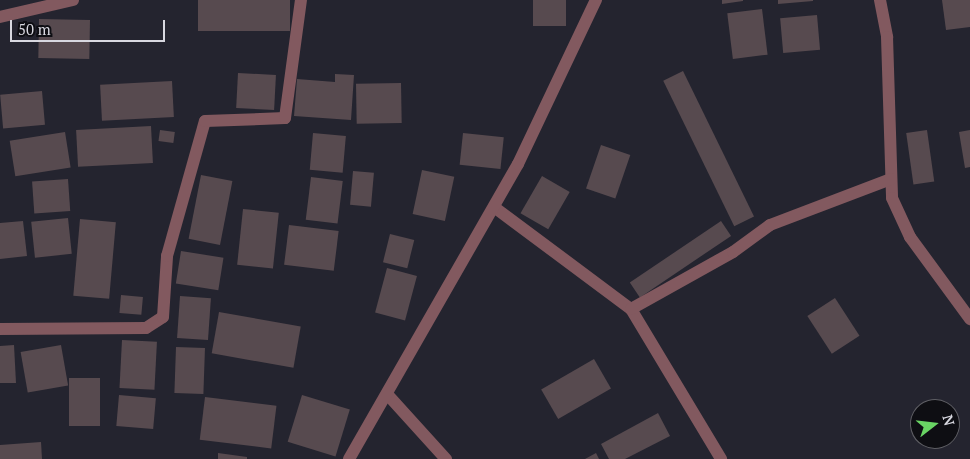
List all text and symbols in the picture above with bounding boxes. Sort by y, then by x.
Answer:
scale bar [12,10,168,42]
text: 50 m [18,19,51,39]
north arrow [910,399,960,449]
text: N [938,412,960,428]

